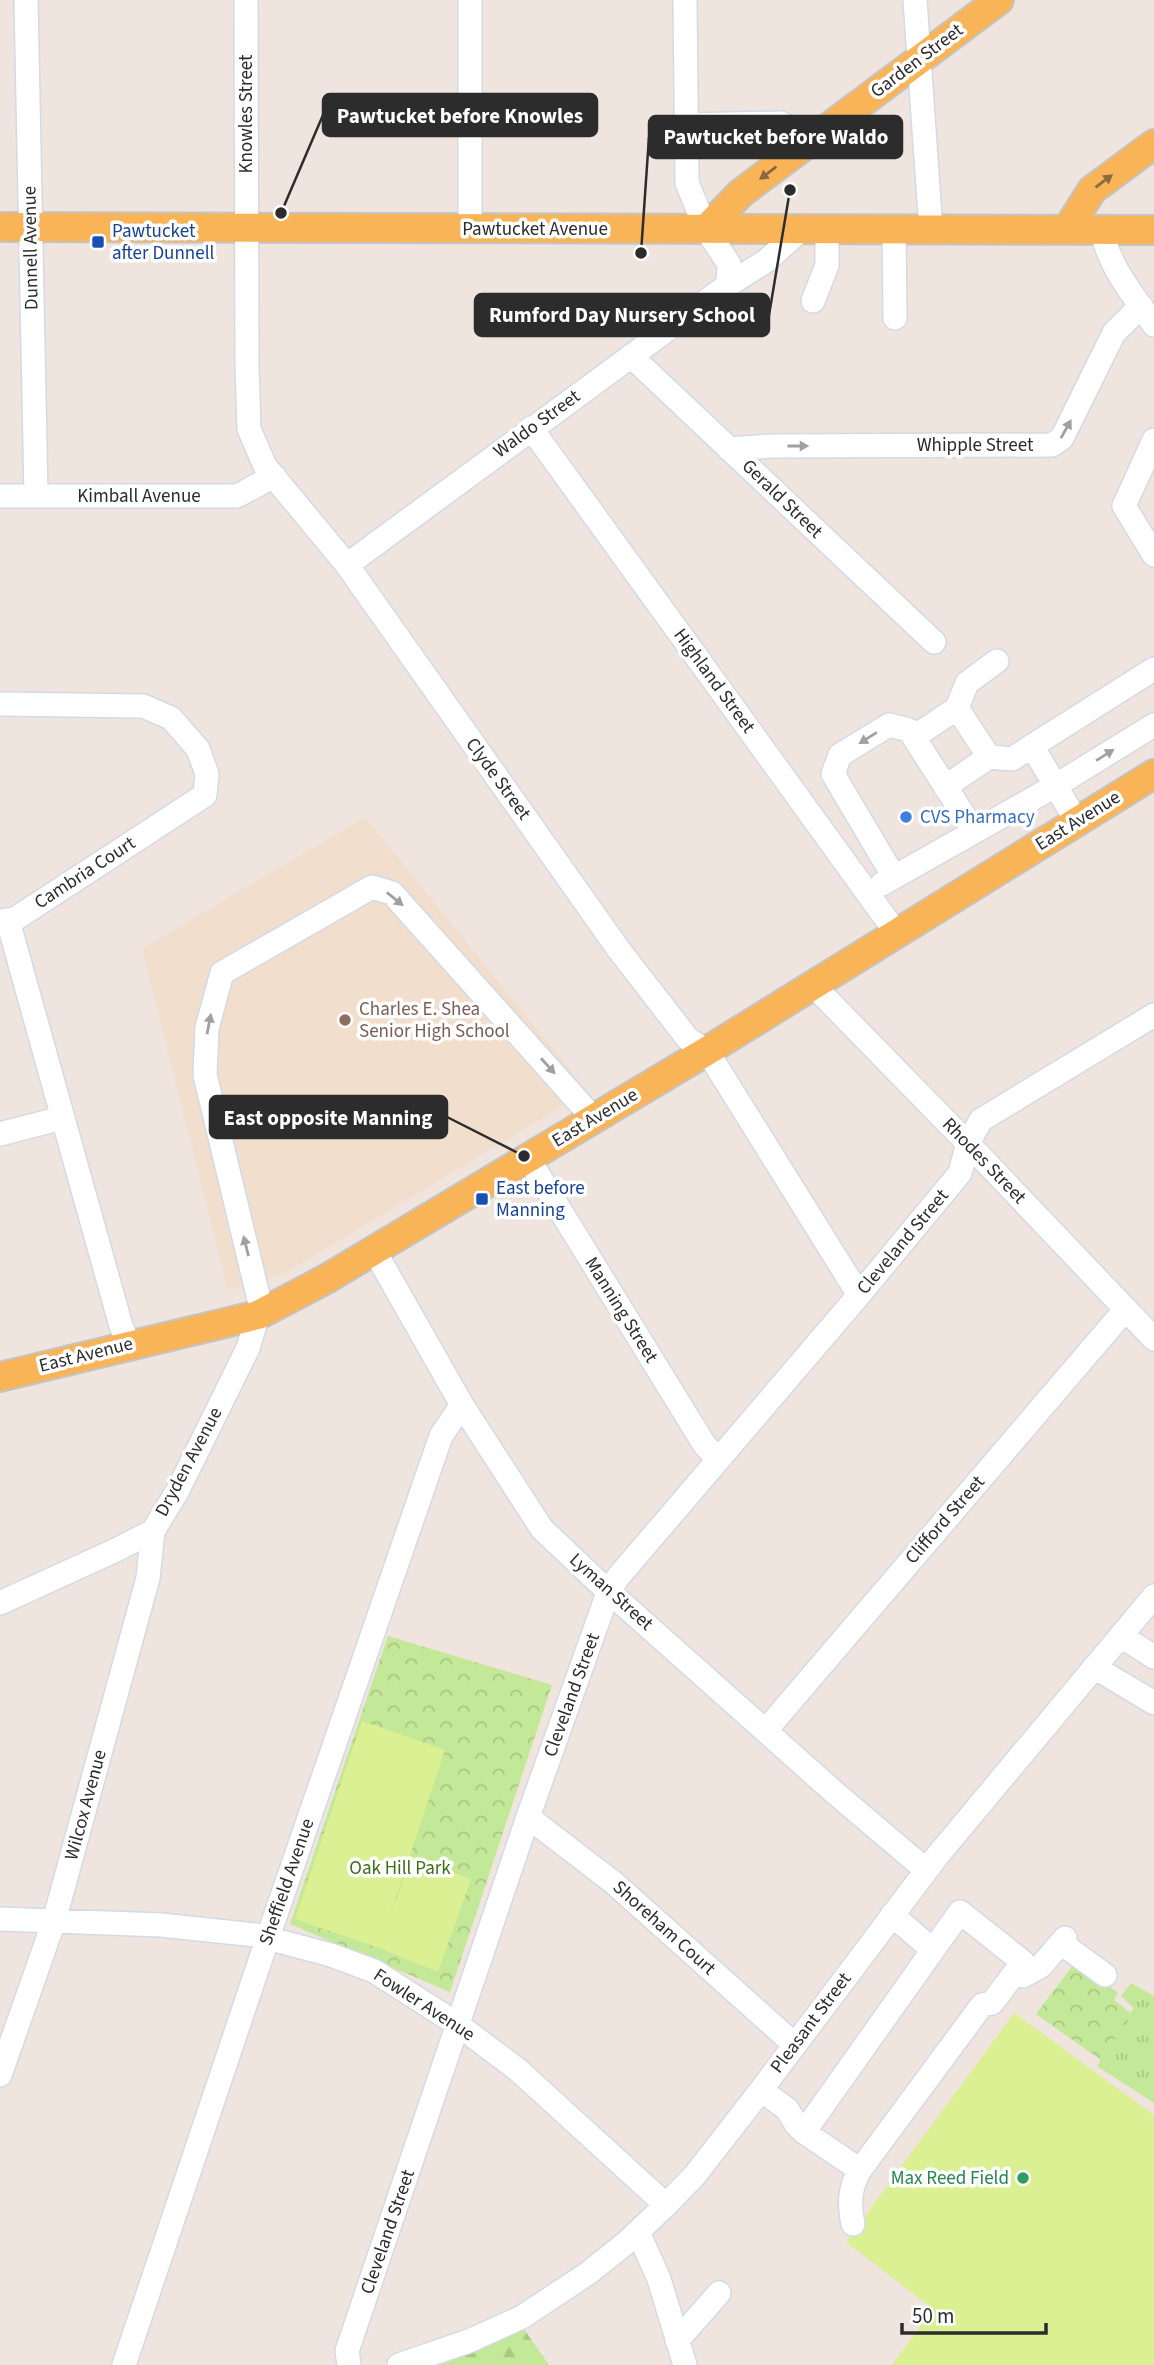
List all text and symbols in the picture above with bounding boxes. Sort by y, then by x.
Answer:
street label: Garden Street [865,17,969,105]
street label: Knowles Street [233,54,260,173]
callout: Pawtucket before Knowles [323,94,597,136]
text: Pawtucket before Knowles [337,101,583,131]
callout: Pawtucket before Waldo [649,116,902,158]
text: Pawtucket before Waldo [663,122,889,152]
one-way arrow [759,166,777,180]
one-way arrow [1095,175,1113,189]
street label: Dunnell Avenue [16,186,46,310]
street label: Pawtucket Avenue [462,216,608,243]
place label: Pawtucket after Dunnell [112,218,214,267]
marker: Pawtucket after Dunnell [90,234,106,250]
callout: Rumford Day Nursery School [475,294,769,336]
text: Rumford Day Nursery School [489,300,755,330]
street label: Waldo Street [488,383,586,465]
one-way arrow [1060,419,1072,439]
street label: Whipple Street [917,432,1034,459]
one-way arrow [787,440,809,452]
street label: Gerald Street [735,453,829,545]
street label: Kimball Avenue [77,483,201,510]
street label: Highland Street [667,623,762,739]
street label: Clyde Street [459,732,537,826]
one-way arrow [858,732,877,744]
one-way arrow [1095,749,1114,762]
street label: East Avenue [1030,784,1126,858]
place label: CVS Pharmacy [920,804,1035,831]
marker: CVS Pharmacy [898,809,914,825]
street label: Cambria Court [29,830,141,916]
one-way arrow [385,891,403,906]
place label: Charles E. Shea Senior High School [359,996,510,1045]
marker: Charles E. Shea Senior High School [337,1012,353,1028]
one-way arrow [204,1013,215,1035]
one-way arrow [539,1057,555,1074]
street label: East Avenue [547,1082,643,1154]
callout: East opposite Manning [210,1096,447,1138]
text: East opposite Manning [224,1103,432,1133]
street label: Rhodes Street [936,1112,1033,1211]
place label: East before Manning [496,1175,585,1224]
street label: Cleveland Street [851,1183,956,1301]
marker: East before Manning [474,1191,490,1207]
one-way arrow [240,1235,251,1257]
street label: Manning Street [578,1252,665,1369]
street label: East Avenue [36,1330,136,1380]
street label: Dryden Avenue [149,1403,229,1521]
street label: Clifford Street [899,1469,992,1570]
street label: Lyman Street [563,1547,659,1637]
street label: Cleveland Street [537,1629,607,1761]
street label: Wilcox Avenue [58,1747,114,1863]
street label: Sheffield Avenue [253,1815,321,1949]
park label: Oak Hill Park [349,1855,451,1882]
street label: Shoreham Court [606,1874,722,1982]
street label: Fowler Avenue [368,1962,480,2048]
street label: Pleasant Street [764,1966,858,2079]
place label: Max Reed Field [891,2165,1009,2192]
street label: Cleveland Street [354,2166,422,2298]
marker: Max Reed Field [1015,2170,1031,2186]
scale bar [902,2292,1046,2336]
text: 50 m [912,2301,954,2331]

